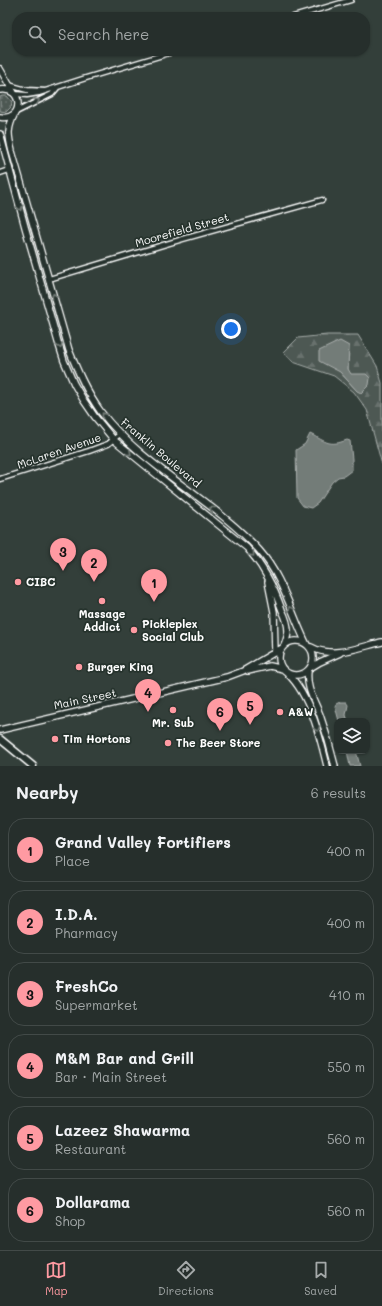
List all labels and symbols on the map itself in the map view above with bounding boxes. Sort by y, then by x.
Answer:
one-way arrow [33,98,40,106]
one-way arrow [15,204,23,211]
street label: Moorefield Street [133,209,231,250]
one-way arrow [50,293,58,299]
your location [221,319,241,339]
one-way arrow [55,342,64,349]
one-way arrow [101,412,108,419]
street label: Franklin Boulevard [118,415,205,491]
street label: McLaren Avenue [15,429,103,472]
one-way arrow [125,449,132,456]
one-way arrow [210,506,217,513]
pin: 3 [50,538,76,571]
pin: 2 [81,549,107,582]
one-way arrow [247,549,254,556]
pin: 1 [141,569,167,602]
place label: CIBC [26,574,55,589]
marker: CIBC [13,577,23,587]
marker: Massage Addict [97,596,107,606]
place label: Massage Addict [79,606,126,634]
one-way arrow [287,606,295,613]
place label: Pickleplex Social Club [142,616,204,644]
marker: Pickleplex Social Club [129,625,139,635]
place label: Burger King [87,659,154,674]
marker: Burger King [74,662,84,672]
pin: 4 [135,679,161,712]
street label: Main Street [52,685,118,712]
pin: 5 [237,692,263,725]
pin: 6 [207,698,233,731]
place label: A&W [288,704,313,719]
marker: Mr. Sub [168,705,178,715]
marker: A&W [275,707,285,717]
place label: Mr. Sub [152,715,194,730]
one-way arrow [312,726,321,733]
place label: Tim Hortons [63,731,131,746]
marker: Tim Hortons [50,734,60,744]
place label: The Beer Store [176,735,261,750]
marker: The Beer Store [163,738,173,748]

